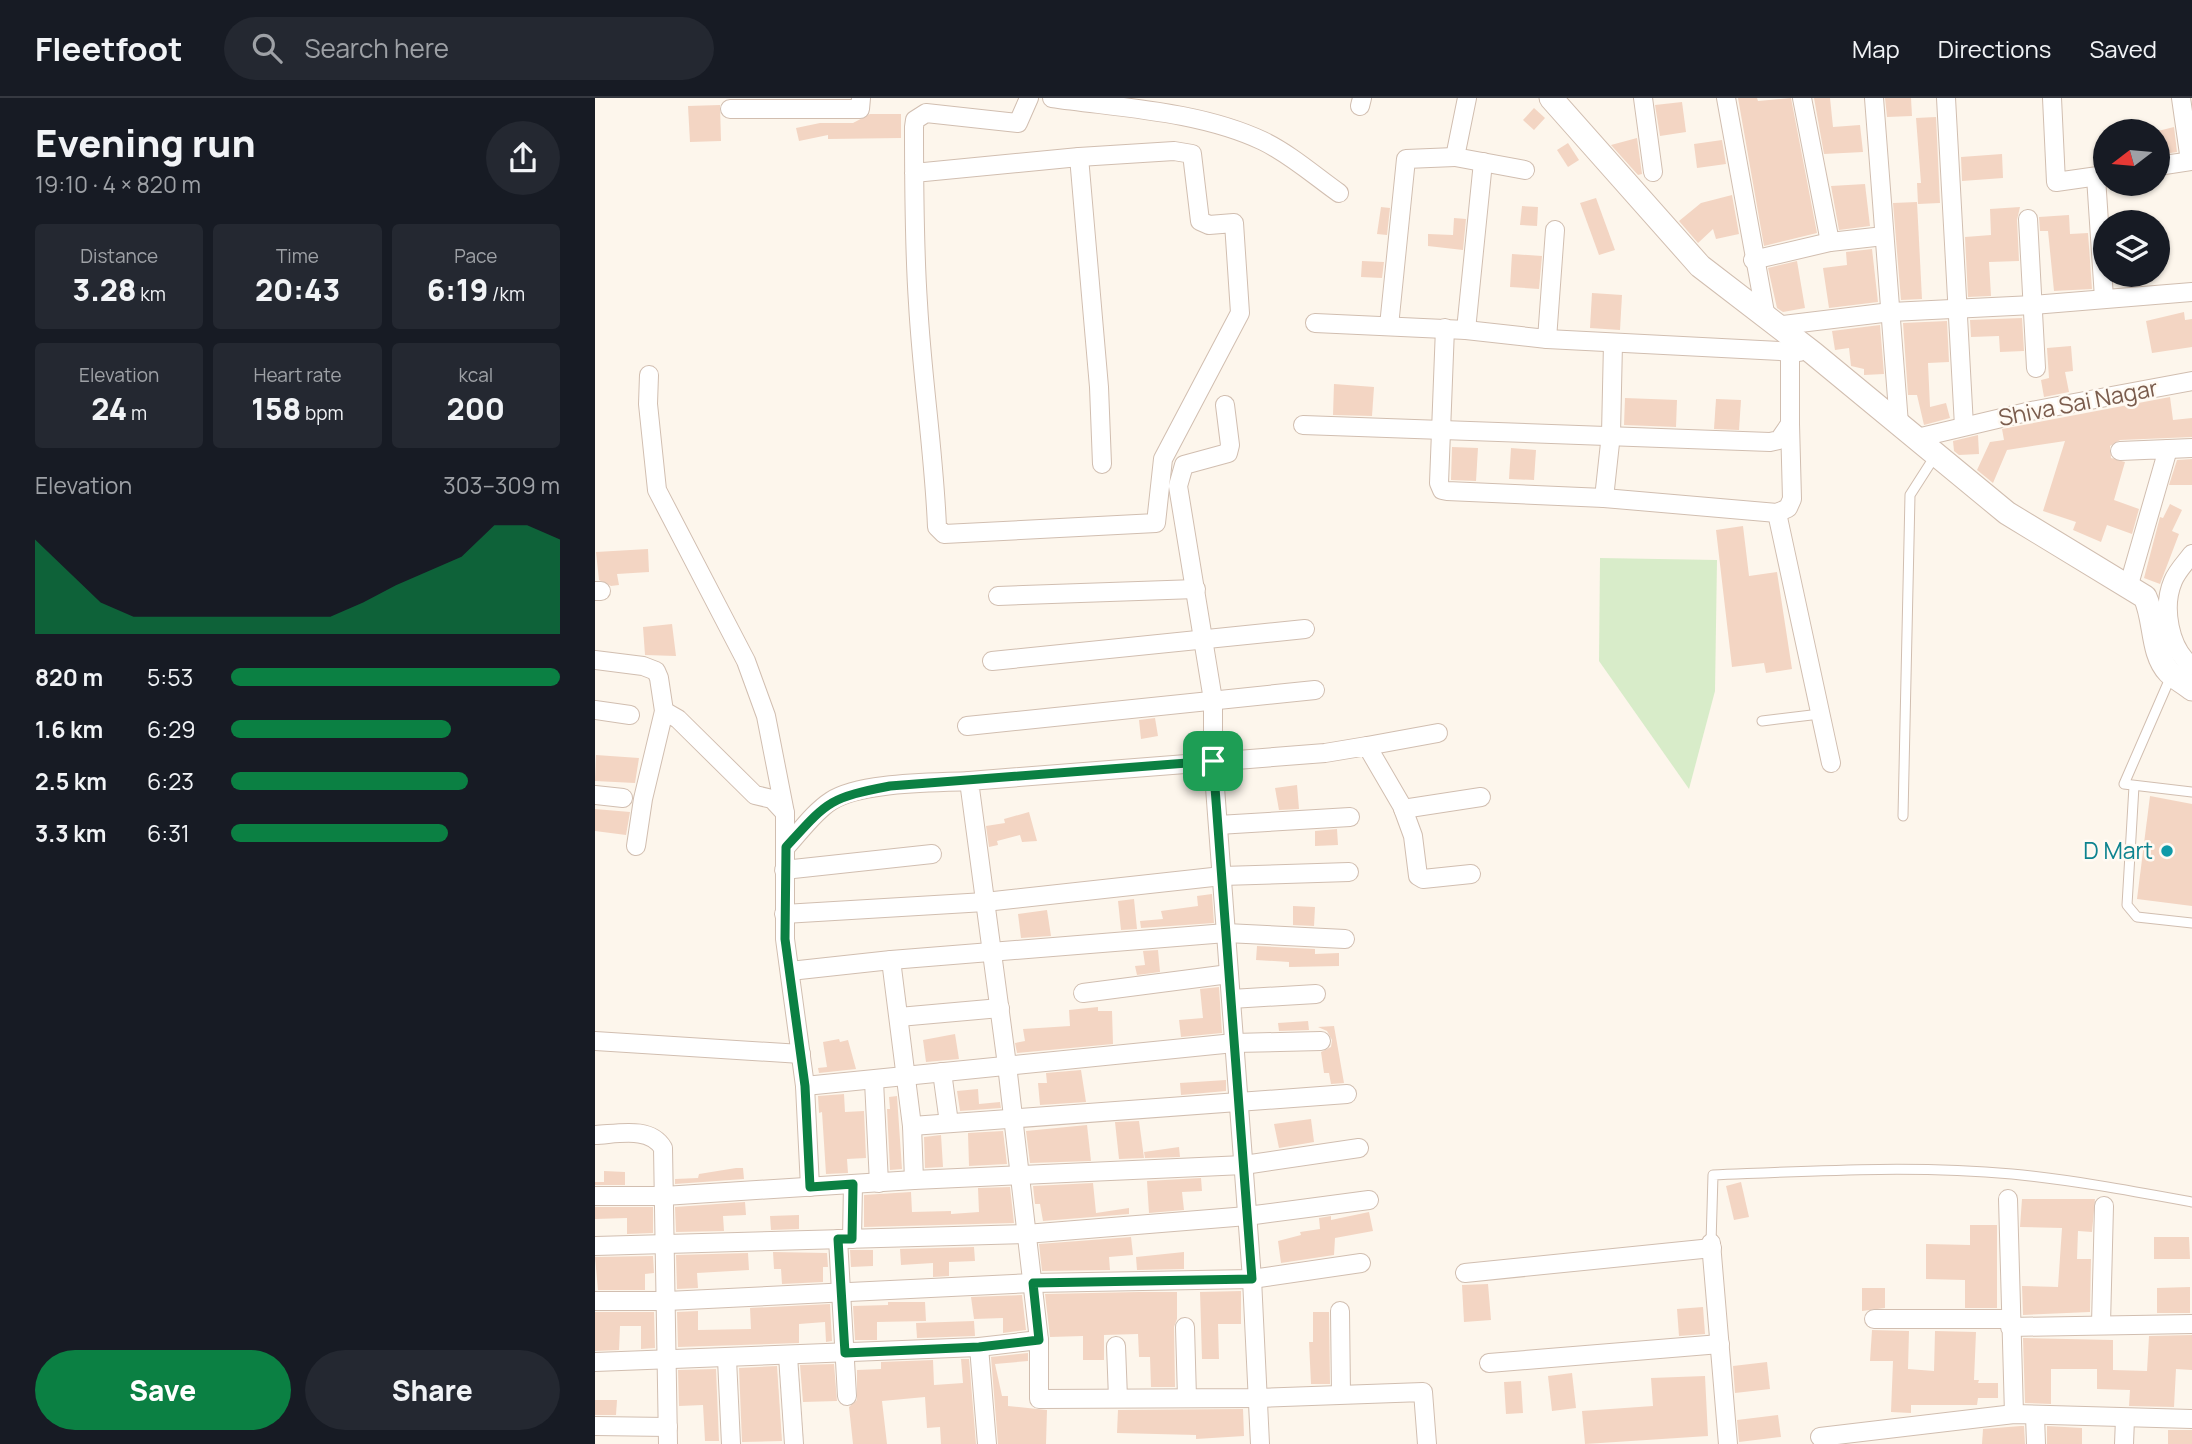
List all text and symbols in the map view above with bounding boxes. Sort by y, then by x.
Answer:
search box [224,17,714,80]
text: Fleetfoot [35,26,182,71]
icon: search [248,29,286,67]
text: Search here [304,30,449,66]
text: Map [1852,32,1900,65]
text: Directions [1938,32,2051,65]
text: Saved [2089,32,2157,65]
text: Evening run [35,116,256,168]
north arrow [2093,119,2170,196]
map controls [2093,119,2170,287]
button: share [486,121,560,195]
text: 19:10 · 4 × 820 m [35,168,201,200]
button: layers [2093,210,2170,287]
text: Distance [80,243,158,269]
text: Time [276,243,319,269]
text: Pace [454,243,497,269]
text: 3.28 [72,269,137,310]
text: 20:43 [255,269,340,310]
text: 6:19 [427,269,488,310]
text: km [137,281,166,307]
text: /km [488,281,525,307]
text: Elevation [79,362,159,388]
text: Heart rate [253,362,342,388]
text: kcal [458,362,493,388]
street label: Shiva Sai Nagar [1995,371,2160,433]
text: 24 [91,388,127,429]
text: 158 [251,388,301,429]
text: 200 [447,388,505,429]
text: m [127,400,147,426]
text: bpm [301,400,344,426]
text: Elevation [35,469,132,501]
text: 303–309 m [443,469,560,501]
text: 820 m [35,661,103,693]
text: 5:53 [147,661,193,693]
text: 1.6 km [35,713,103,745]
text: 6:29 [147,713,196,745]
pin [1183,731,1243,791]
icon: arrive [1194,742,1232,780]
text: 2.5 km [35,765,107,797]
text: 6:23 [147,765,194,797]
text: 3.3 km [35,817,106,849]
text: 6:31 [147,817,190,849]
place label: D Mart [2083,834,2153,866]
marker: D Mart [2159,843,2175,859]
button: Save [35,1350,291,1430]
button: Share [305,1350,560,1430]

